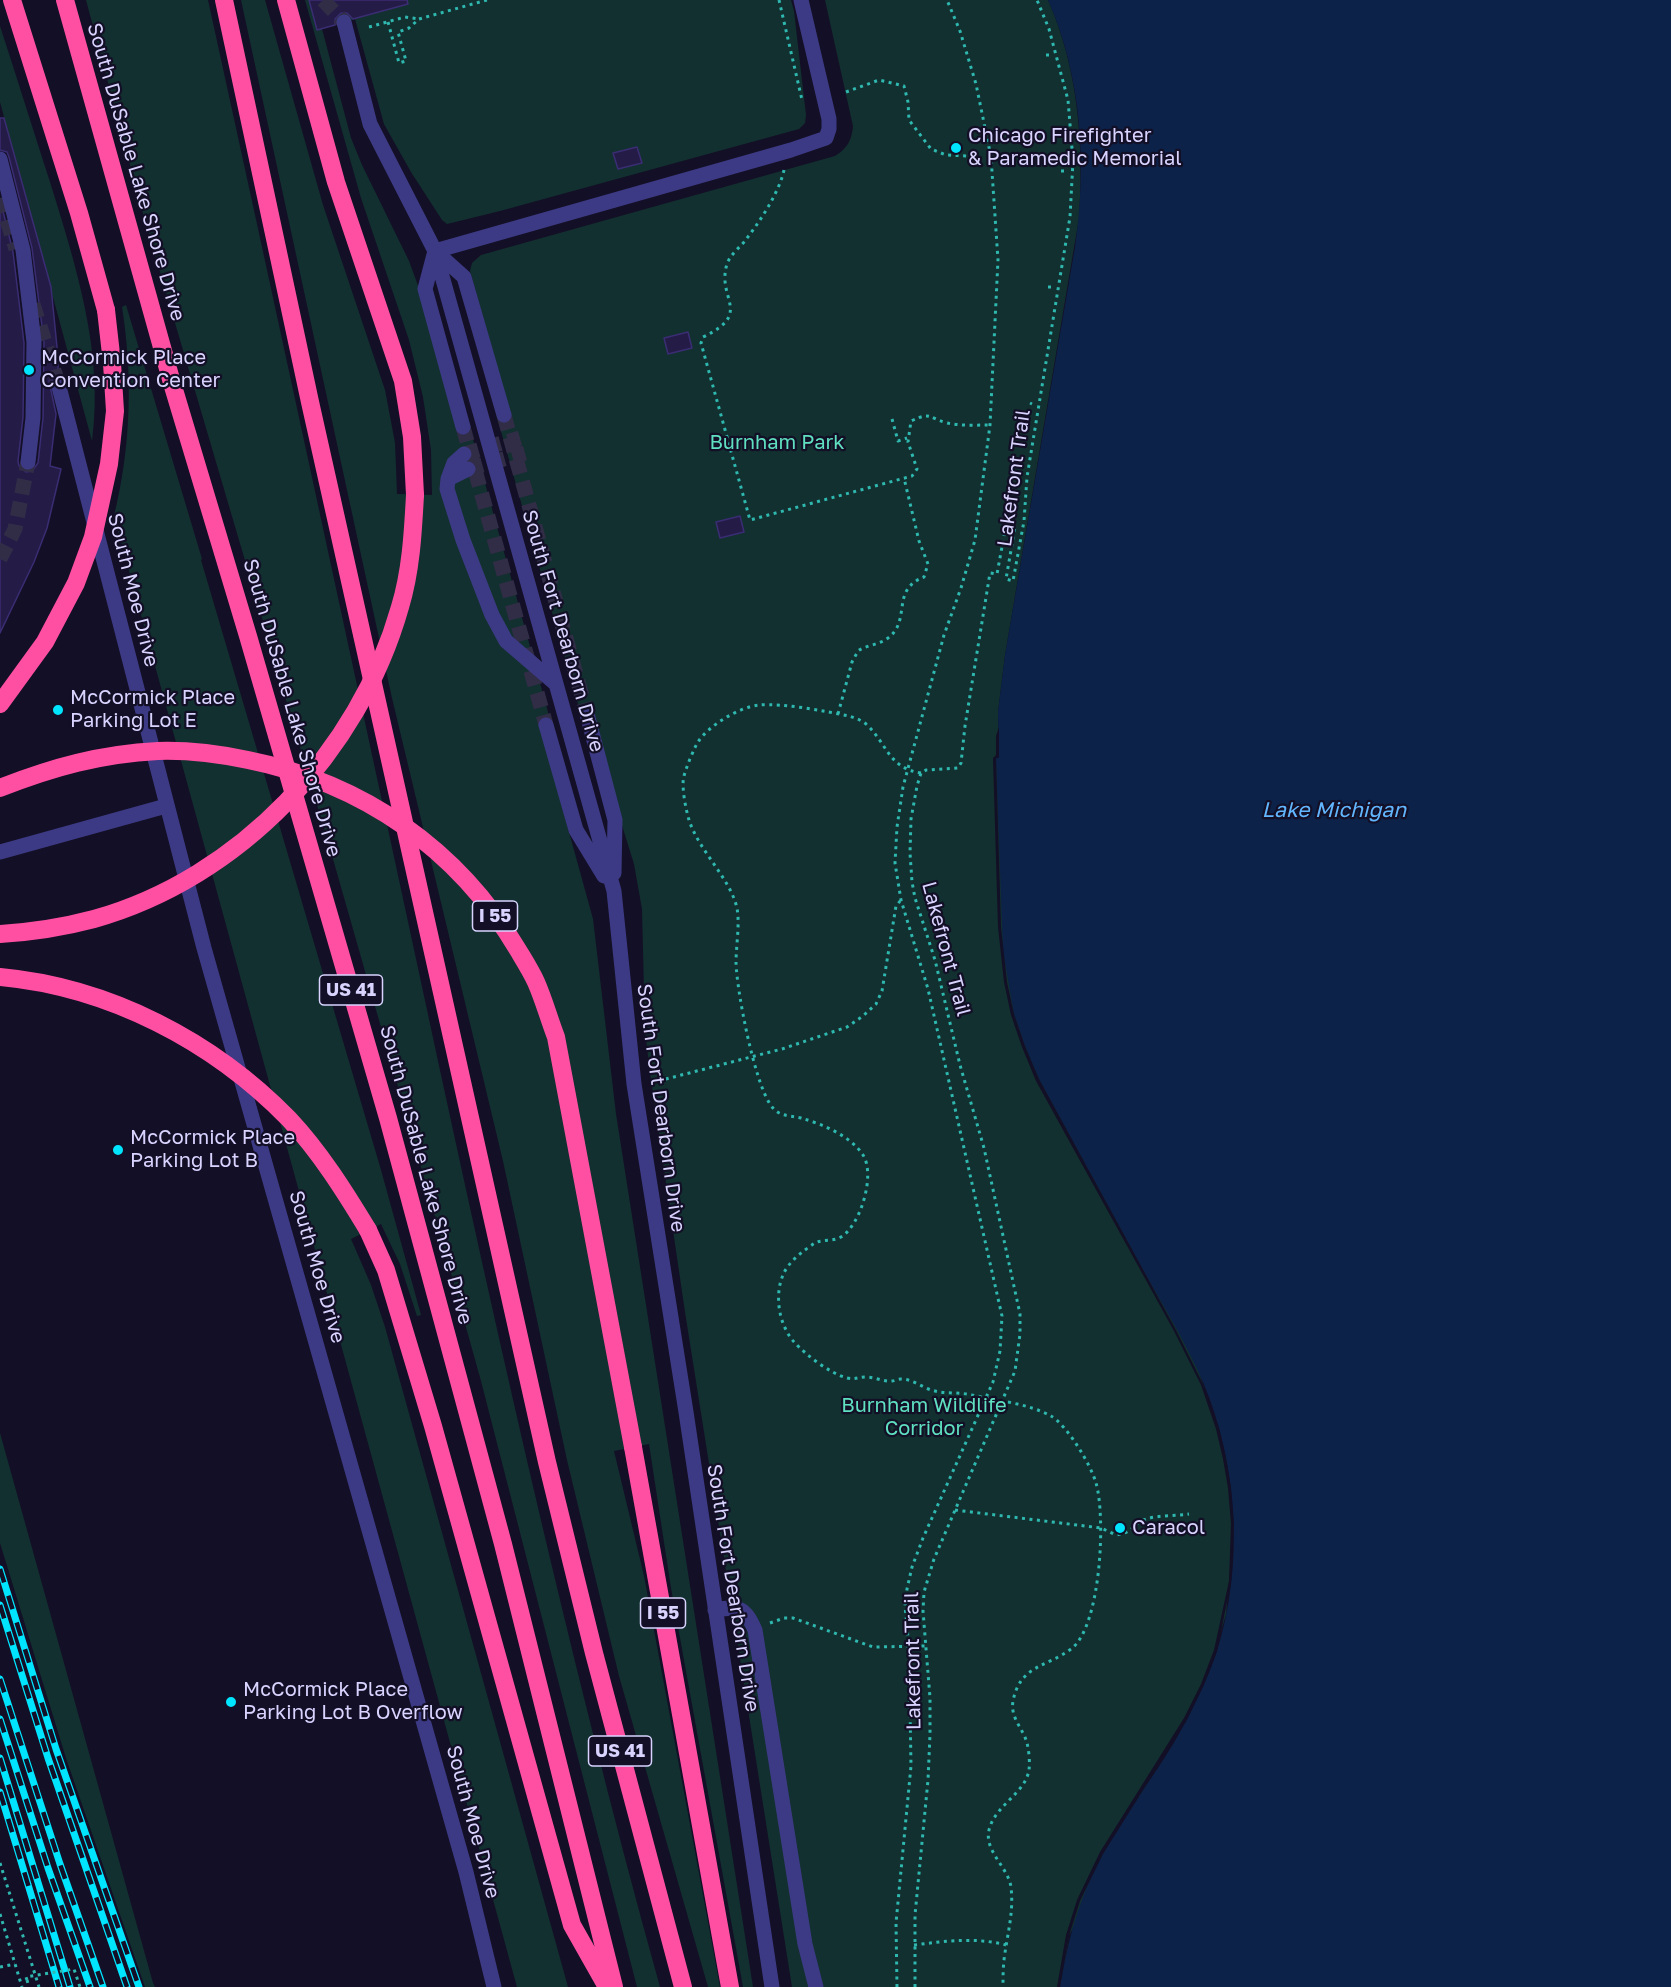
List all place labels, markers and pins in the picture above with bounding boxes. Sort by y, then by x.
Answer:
place label: Chicago Firefighter & Paramedic Memorial [968,124,1182,171]
marker: Chicago Firefighter & Paramedic Memorial [949,141,963,155]
place label: McCormick Place Convention Center [41,346,220,393]
marker: McCormick Place Convention Center [22,363,36,377]
place label: McCormick Place Parking Lot E [70,686,235,733]
marker: McCormick Place Parking Lot E [51,703,65,717]
place label: McCormick Place Parking Lot B [130,1126,295,1173]
marker: McCormick Place Parking Lot B [111,1143,125,1157]
place label: Caracol [1132,1516,1205,1540]
marker: Caracol [1113,1521,1127,1535]
place label: McCormick Place Parking Lot B Overflow [243,1678,463,1725]
marker: McCormick Place Parking Lot B Overflow [224,1695,238,1709]

